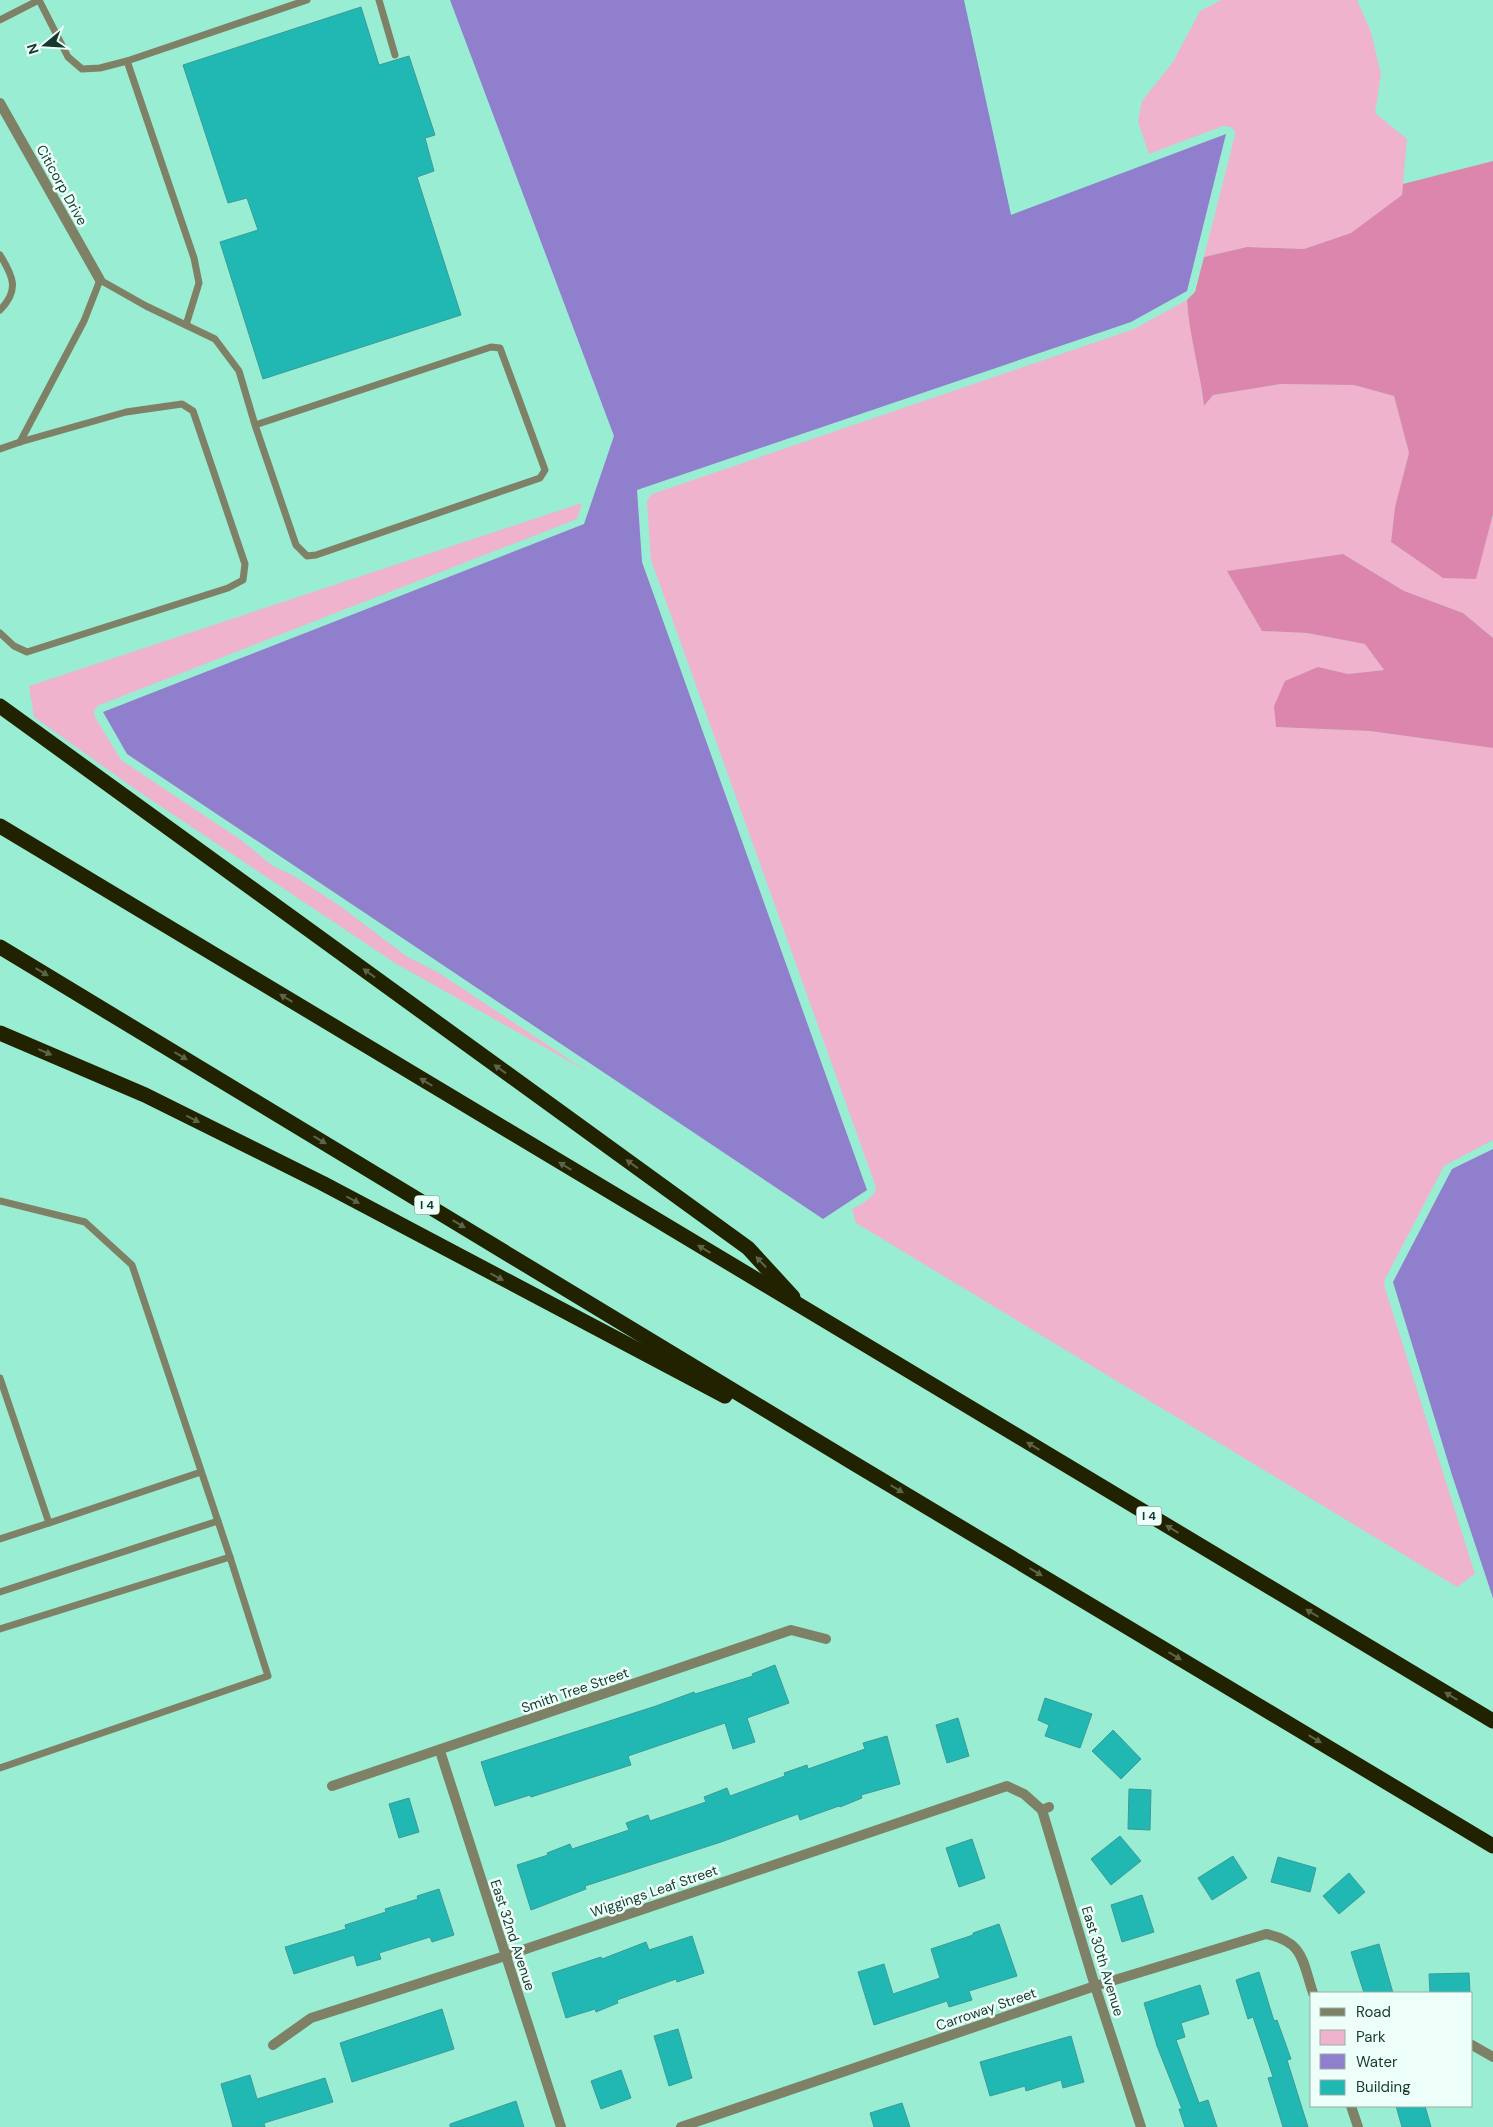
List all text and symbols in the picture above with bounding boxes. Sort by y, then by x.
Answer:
north arrow [20,20,70,70]
text: N [22,41,43,57]
street label: Citicorp Drive [32,142,92,228]
one-way arrow [35,967,48,977]
one-way arrow [362,968,376,978]
one-way arrow [280,994,293,1003]
one-way arrow [38,1048,52,1056]
one-way arrow [174,1052,187,1061]
one-way arrow [494,1063,507,1074]
one-way arrow [419,1077,432,1086]
one-way arrow [186,1115,200,1123]
one-way arrow [313,1136,326,1145]
one-way arrow [625,1159,639,1169]
one-way arrow [558,1161,571,1170]
one-way arrow [346,1196,361,1204]
road number: I 4 [414,1196,440,1214]
one-way arrow [452,1220,465,1229]
one-way arrow [698,1245,711,1254]
one-way arrow [755,1256,767,1268]
one-way arrow [489,1273,504,1281]
one-way arrow [1026,1441,1039,1450]
one-way arrow [890,1484,903,1493]
road number: I 4 [1136,1506,1162,1525]
one-way arrow [1166,1525,1179,1534]
one-way arrow [1029,1568,1042,1577]
one-way arrow [1305,1608,1318,1617]
one-way arrow [1169,1651,1182,1660]
street label: Smith Tree Street [519,1663,631,1717]
one-way arrow [1445,1691,1458,1700]
one-way arrow [1308,1735,1321,1744]
street label: Wiggings Leaf Street [588,1861,720,1921]
street label: East 32nd Avenue [487,1877,539,1993]
street label: East 30th Avenue [1078,1904,1128,2018]
street label: Carroway Street [934,1983,1038,2035]
legend [1310,1992,1473,2107]
text: Road [1356,2002,1391,2022]
text: Park [1356,2027,1386,2047]
text: Water [1356,2052,1398,2072]
text: Building [1356,2077,1411,2097]

